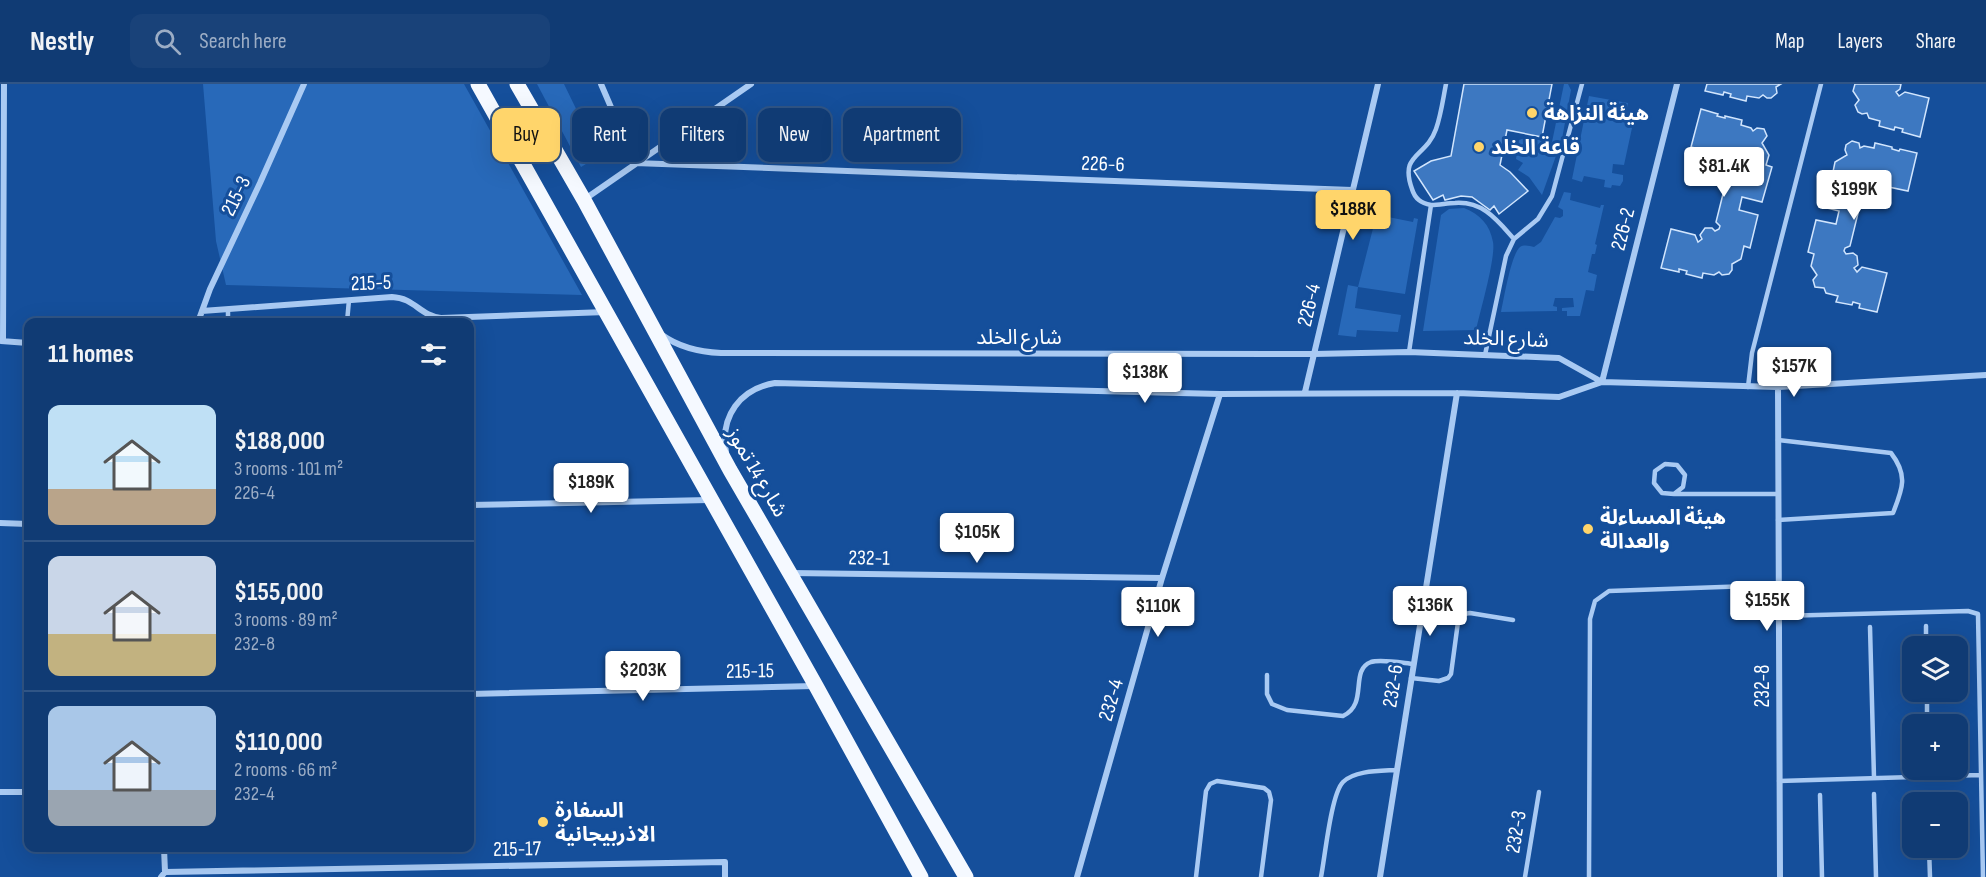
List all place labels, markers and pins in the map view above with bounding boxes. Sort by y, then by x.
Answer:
place label: هيئة النزاهة [1544,101,1649,126]
marker: هيئة النزاهة [1525,106,1539,120]
place label: قاعة الخلد [1491,135,1580,160]
marker: قاعة الخلد [1472,140,1486,154]
pin: $81.4K [1675,147,1773,198]
pin: $199K [1812,170,1896,221]
pin: $188K [1311,190,1395,241]
pin: $157K [1752,347,1836,398]
pin: $138K [1103,353,1187,404]
pin: $189K [549,463,633,514]
place label: هيئة المساءلة والعدالة [1600,505,1726,554]
pin: $105K [935,513,1019,564]
marker: هيئة المساءلة والعدالة [1581,522,1595,536]
pin: $155K [1725,581,1809,632]
pin: $136K [1388,586,1472,637]
pin: $110K [1116,587,1200,638]
pin: $203K [601,651,685,702]
place label: السفارة الاذربيجانية [555,798,655,847]
marker: السفارة الاذربيجانية [536,815,550,829]

